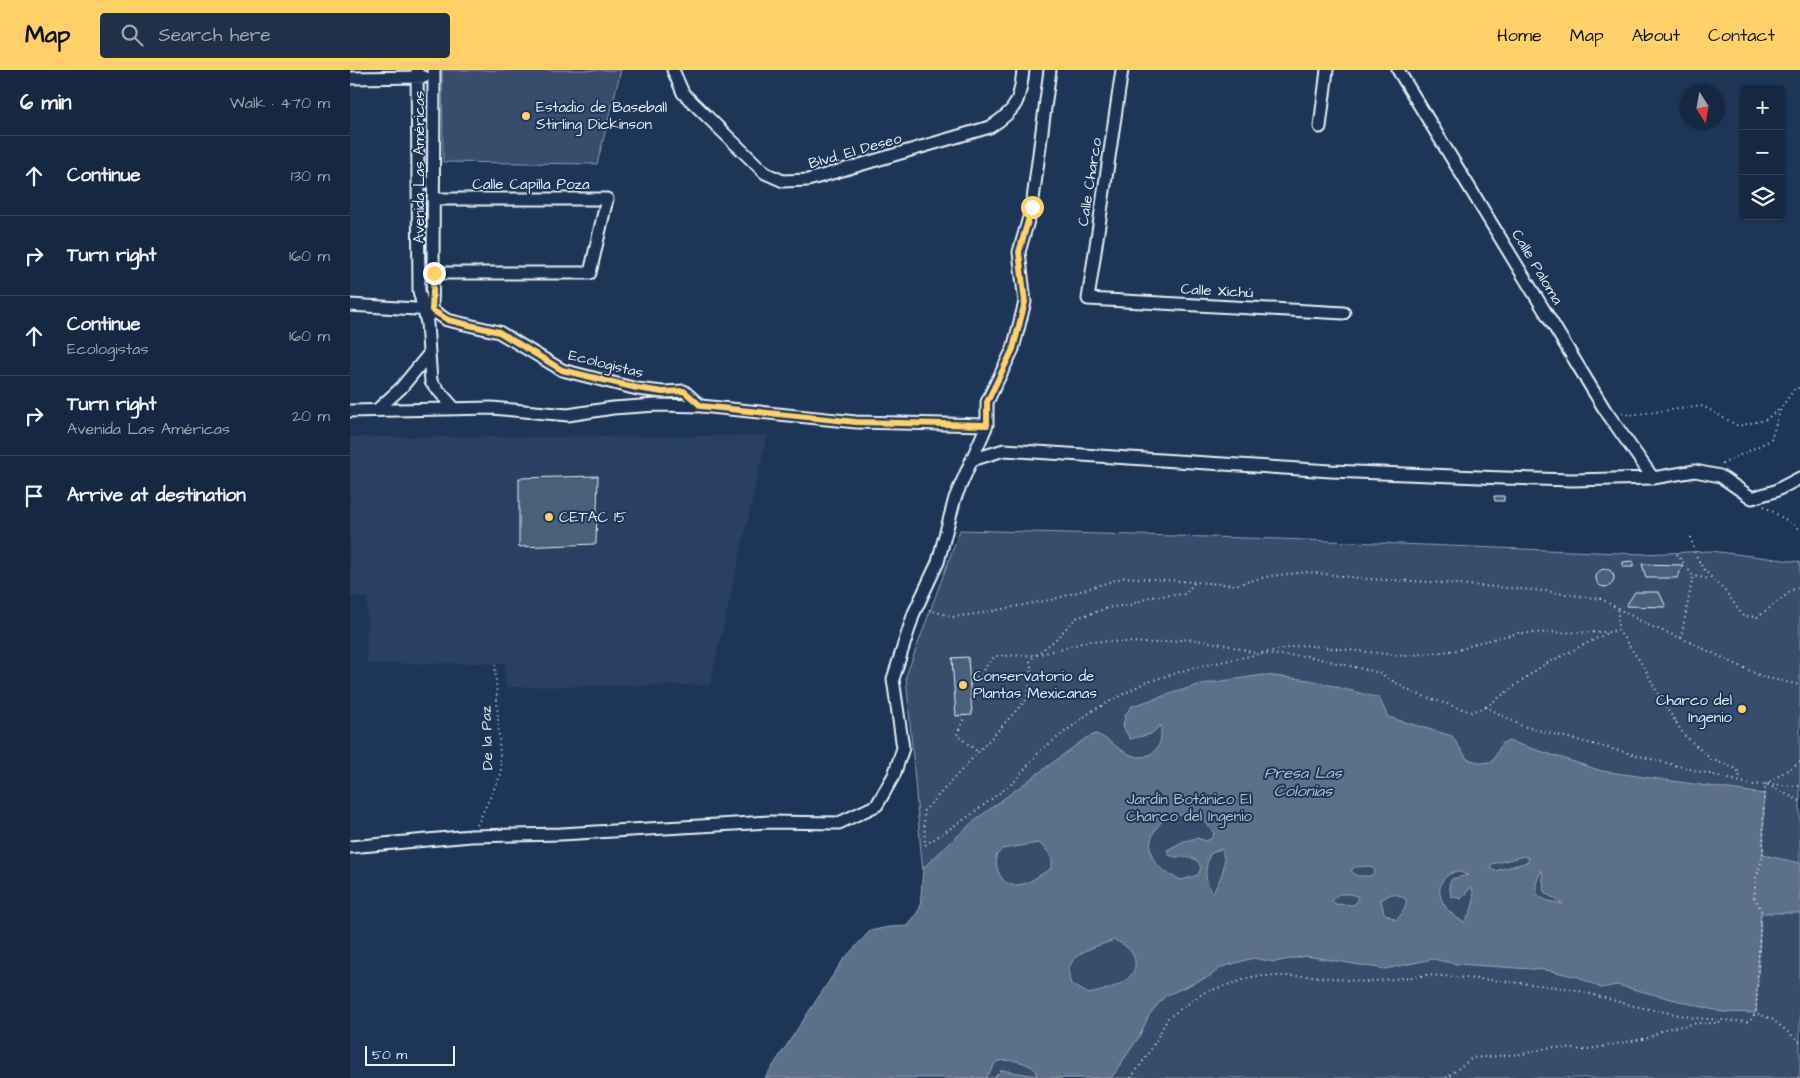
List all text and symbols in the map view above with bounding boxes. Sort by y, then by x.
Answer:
search box [100,13,450,58]
text: Map [25,18,70,52]
icon: search [118,21,146,49]
text: Search here [158,22,271,49]
text: Home [1497,23,1542,48]
text: Map [1570,23,1604,48]
text: About [1632,23,1680,48]
text: Contact [1708,23,1775,48]
north arrow [1680,85,1725,130]
map controls [1740,85,1785,220]
button: + [1740,85,1785,130]
text: 6 min [20,88,72,117]
street label: Avenida Las Américas [409,90,430,243]
text: Walk · 470 m [230,92,330,114]
place label: Estadio de Baseball Stirling Dickinson [536,97,667,136]
marker: Estadio de Baseball Stirling Dickinson [520,110,532,122]
street label: Blvd. El Deseo [806,128,904,174]
button: − [1740,130,1785,175]
street label: Calle Charco [1073,136,1107,228]
icon: ahead [20,162,48,190]
text: Continue [67,162,141,189]
text: 130 m [291,165,330,187]
street label: Calle Capilla Poza [472,174,590,195]
button: layers [1740,175,1785,220]
route start [1021,196,1044,219]
street label: Calle Paloma [1506,225,1568,309]
icon: right [20,242,48,270]
text: Turn right [67,242,156,269]
text: 160 m [289,245,330,267]
route end [423,262,446,285]
street label: Calle Xichú [1180,279,1254,303]
text: Continue [67,311,141,338]
icon: ahead [20,322,48,350]
text: 160 m [289,325,330,347]
text: Ecologistas [67,338,148,360]
street label: Ecologistas [566,345,646,385]
text: Turn right [67,391,156,418]
icon: right [20,402,48,430]
text: 20 m [292,405,330,427]
text: Avenida Las Américas [67,418,230,440]
icon: arrive [20,482,48,510]
text: Arrive at destination [67,482,246,509]
place label: CETAC 15 [559,507,627,528]
marker: CETAC 15 [543,511,555,523]
place label: Conservatorio de Plantas Mexicanas [973,666,1097,704]
marker: Conservatorio de Plantas Mexicanas [957,679,969,691]
place label: Charco del Ingenio [1656,690,1733,729]
marker: Charco del Ingenio [1736,703,1748,715]
street label: De la Paz [475,705,499,771]
water label: Presa Las Colonias [1264,762,1343,802]
park label: Jardín Botánico El Charco del Ingenio [1126,789,1253,828]
scale bar [365,1043,455,1066]
text: 50 m [372,1045,407,1065]

